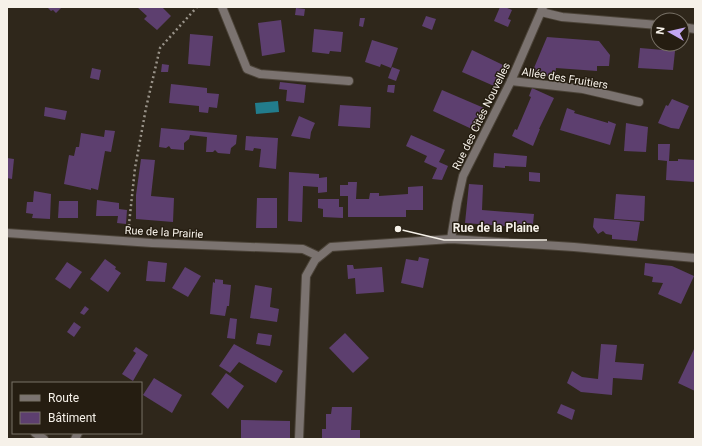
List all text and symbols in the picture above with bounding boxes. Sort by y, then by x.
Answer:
north arrow [650,12,690,52]
text: N [654,26,668,35]
street label: Rue des Cités Nouvelles [450,60,513,172]
street label: Allée des Fruitiers [521,65,609,92]
callout: Rue de la Plaine [444,216,547,240]
text: Rue de la Plaine [453,221,540,235]
street label: Rue de la Prairie [124,224,204,241]
legend [12,382,142,434]
text: Route [48,391,79,405]
text: Bâtiment [48,411,96,425]

